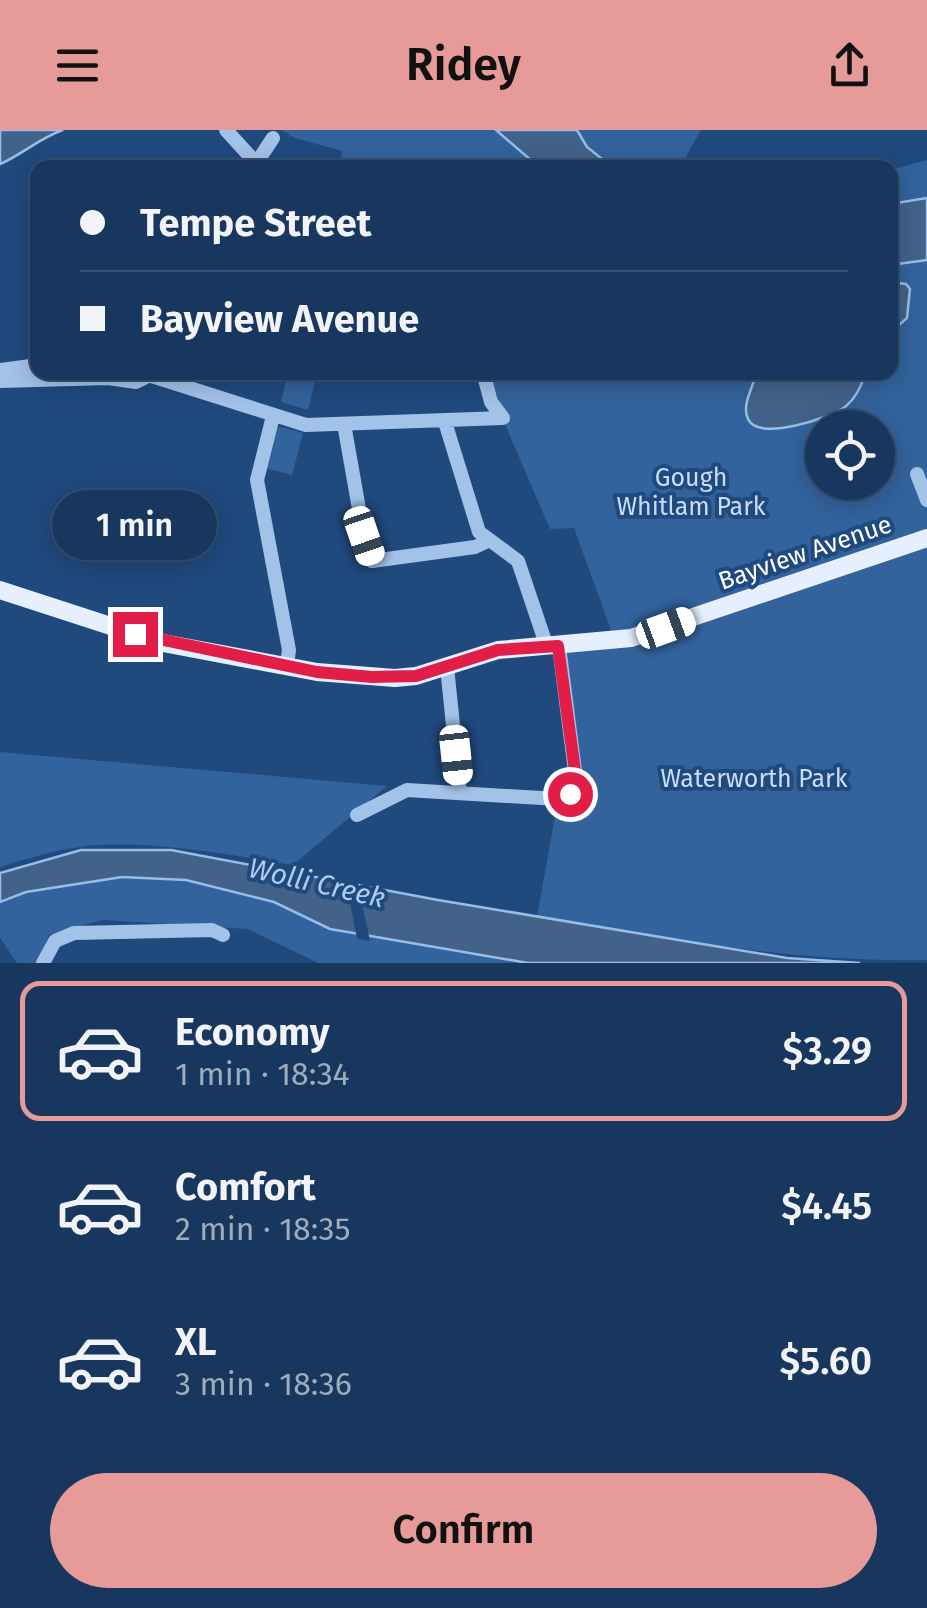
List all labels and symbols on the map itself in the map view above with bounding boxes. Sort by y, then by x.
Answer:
park label: Gough Whitlam Park [616,463,766,522]
callout: 1 min [52,489,218,559]
car [340,503,388,569]
street label: Bayview Avenue [714,509,896,597]
car [633,604,699,652]
route end [113,612,158,657]
car [438,724,474,786]
park label: Waterworth Park [660,764,848,794]
route start [548,772,593,817]
water label: Wolli Creek [246,851,388,915]

